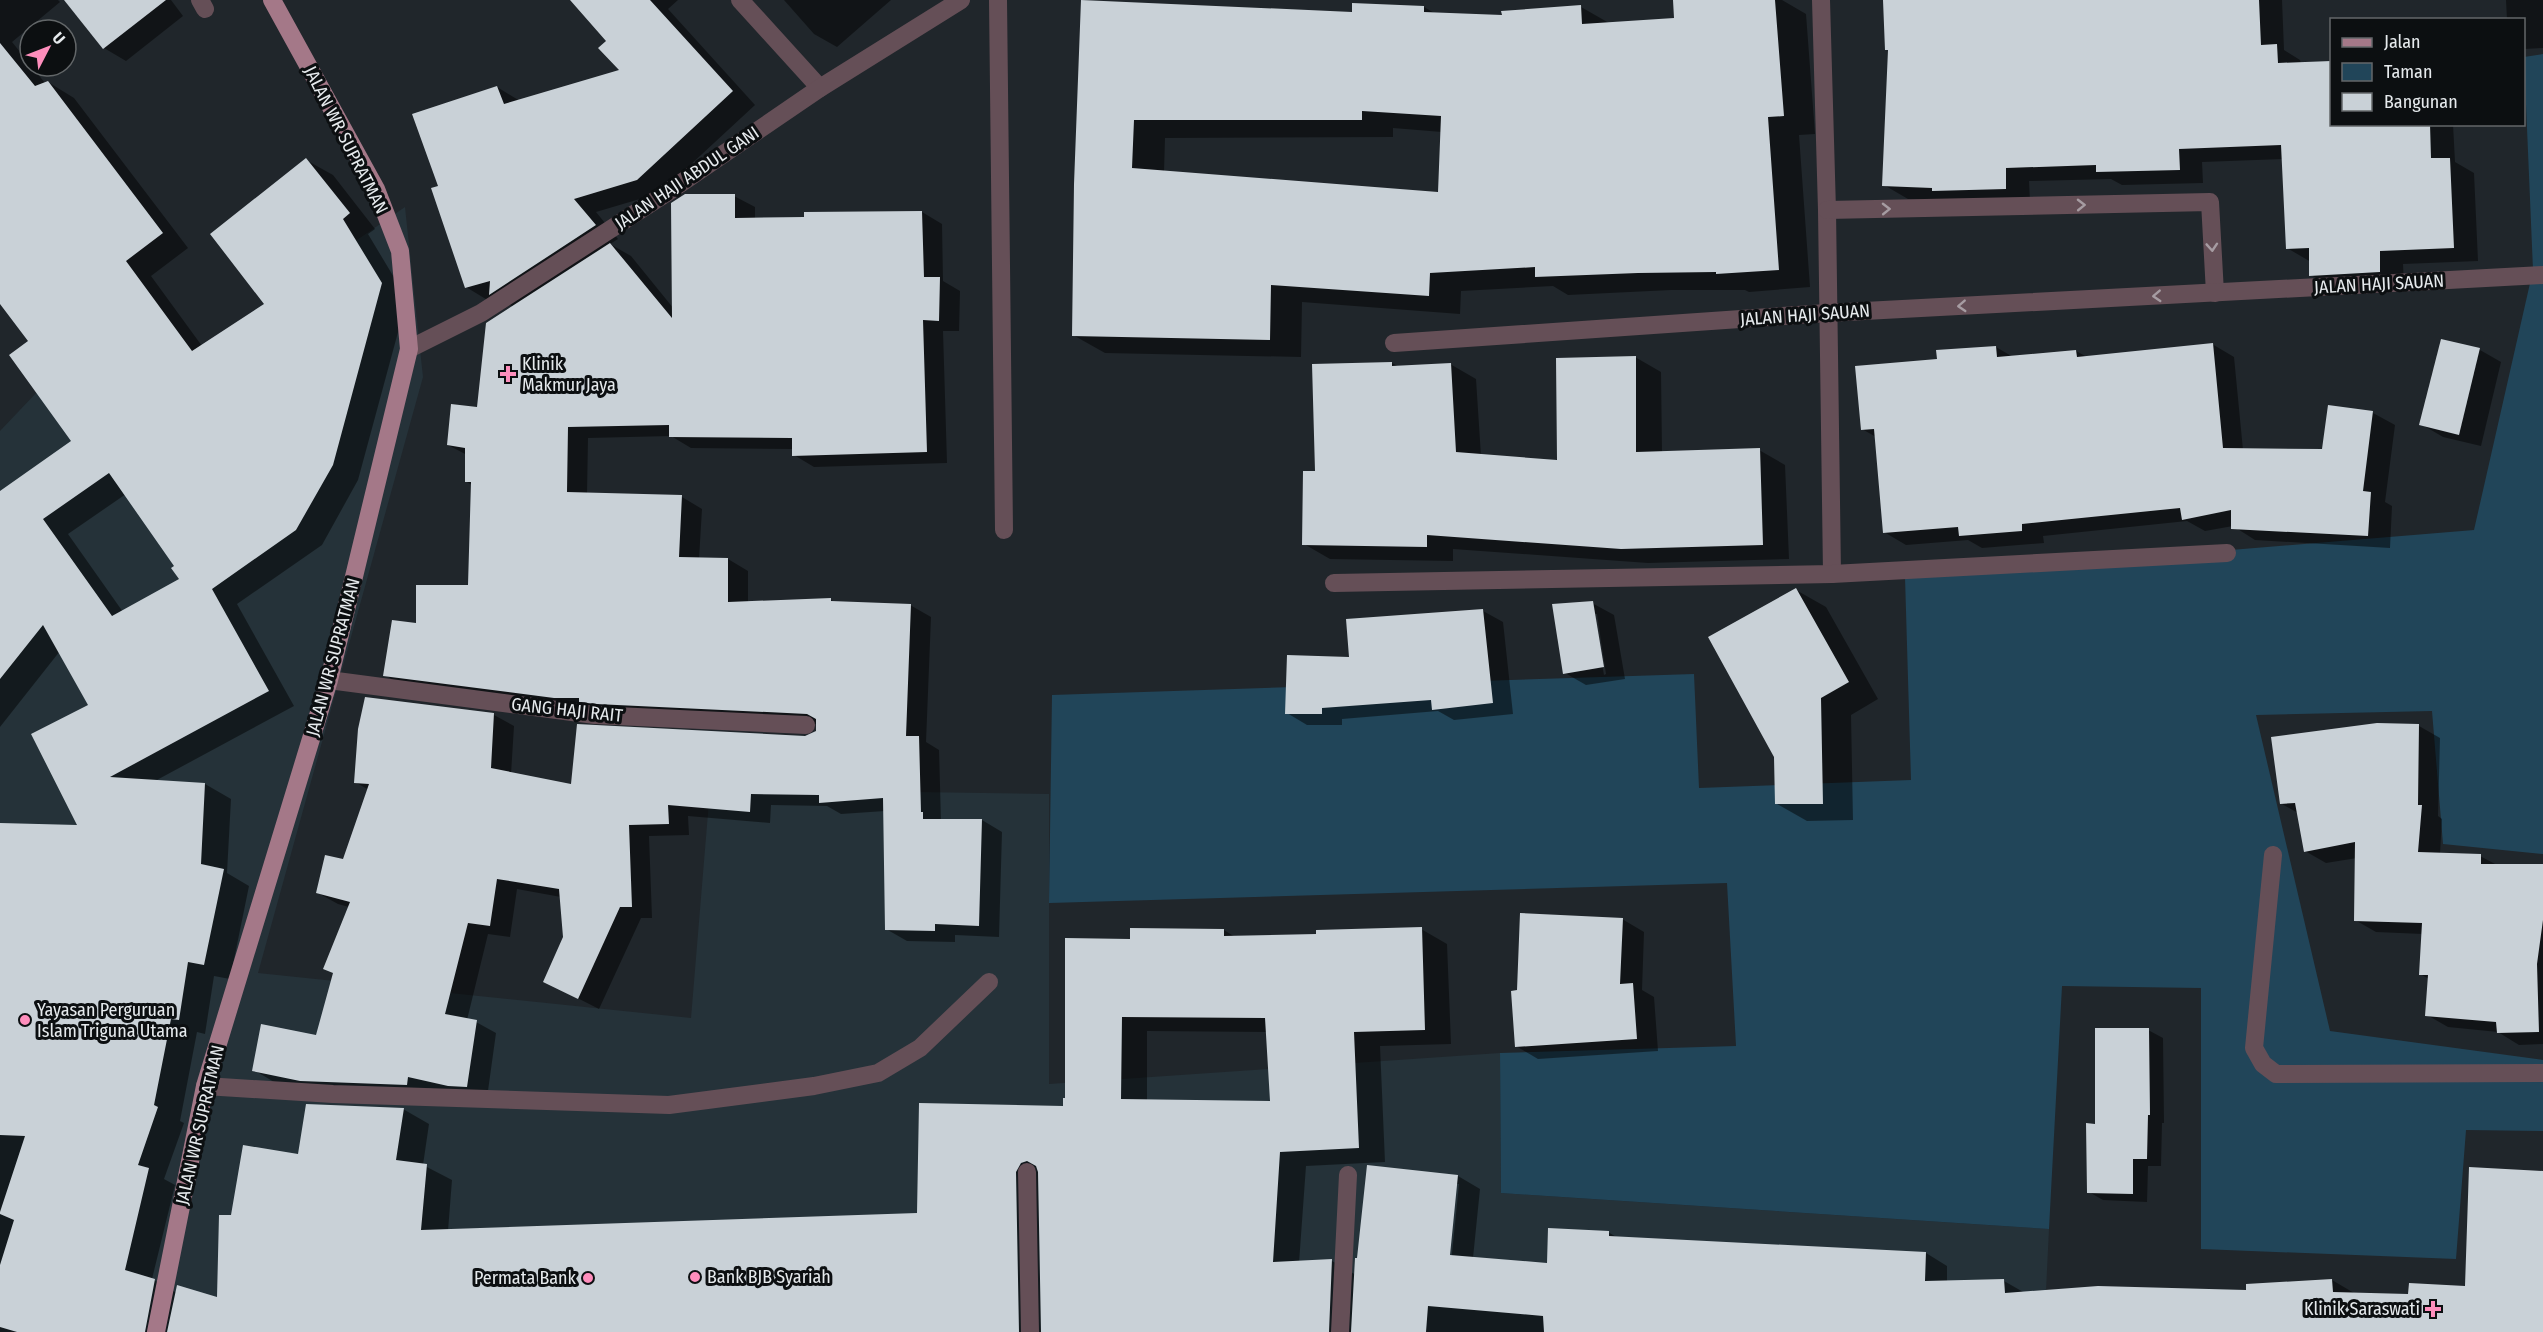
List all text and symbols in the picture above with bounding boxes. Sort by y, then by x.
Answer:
north arrow [18,18,78,78]
legend [2330,18,2525,126]
text: U [49,28,69,48]
text: Jalan [2384,31,2421,53]
text: Taman [2384,61,2432,83]
street label: JALAN WR SUPRATMAN [299,62,393,218]
text: Bangunan [2384,91,2458,113]
street label: JALAN HAJI ABDUL GANI [611,122,763,234]
one-way arrow [2076,198,2085,211]
one-way arrow [1881,202,1890,215]
one-way arrow [2206,243,2219,252]
street label: JALAN HAJI SAUAN [2313,270,2445,298]
one-way arrow [2152,289,2161,302]
street label: JALAN HAJI SAUAN [1739,299,1871,331]
one-way arrow [1958,300,1967,313]
place label: Klinik Makmur Jaya [522,353,616,396]
marker: Klinik Makmur Jaya [499,365,517,383]
street label: JALAN WR SUPRATMAN [301,575,365,739]
street label: GANG HAJI RAIT [510,693,624,727]
place label: Yayasan Perguruan Islam Triguna Utama [37,999,188,1042]
marker: Yayasan Perguruan Islam Triguna Utama [18,1013,32,1027]
street label: JALAN WR SUPRATMAN [171,1043,229,1207]
place label: Bank BJB Syariah [707,1266,831,1288]
place label: Permata Bank [474,1267,577,1289]
marker: Bank BJB Syariah [688,1270,702,1284]
marker: Permata Bank [581,1271,595,1285]
place label: Klinik Saraswati [2304,1298,2420,1320]
marker: Klinik Saraswati [2424,1300,2442,1318]

